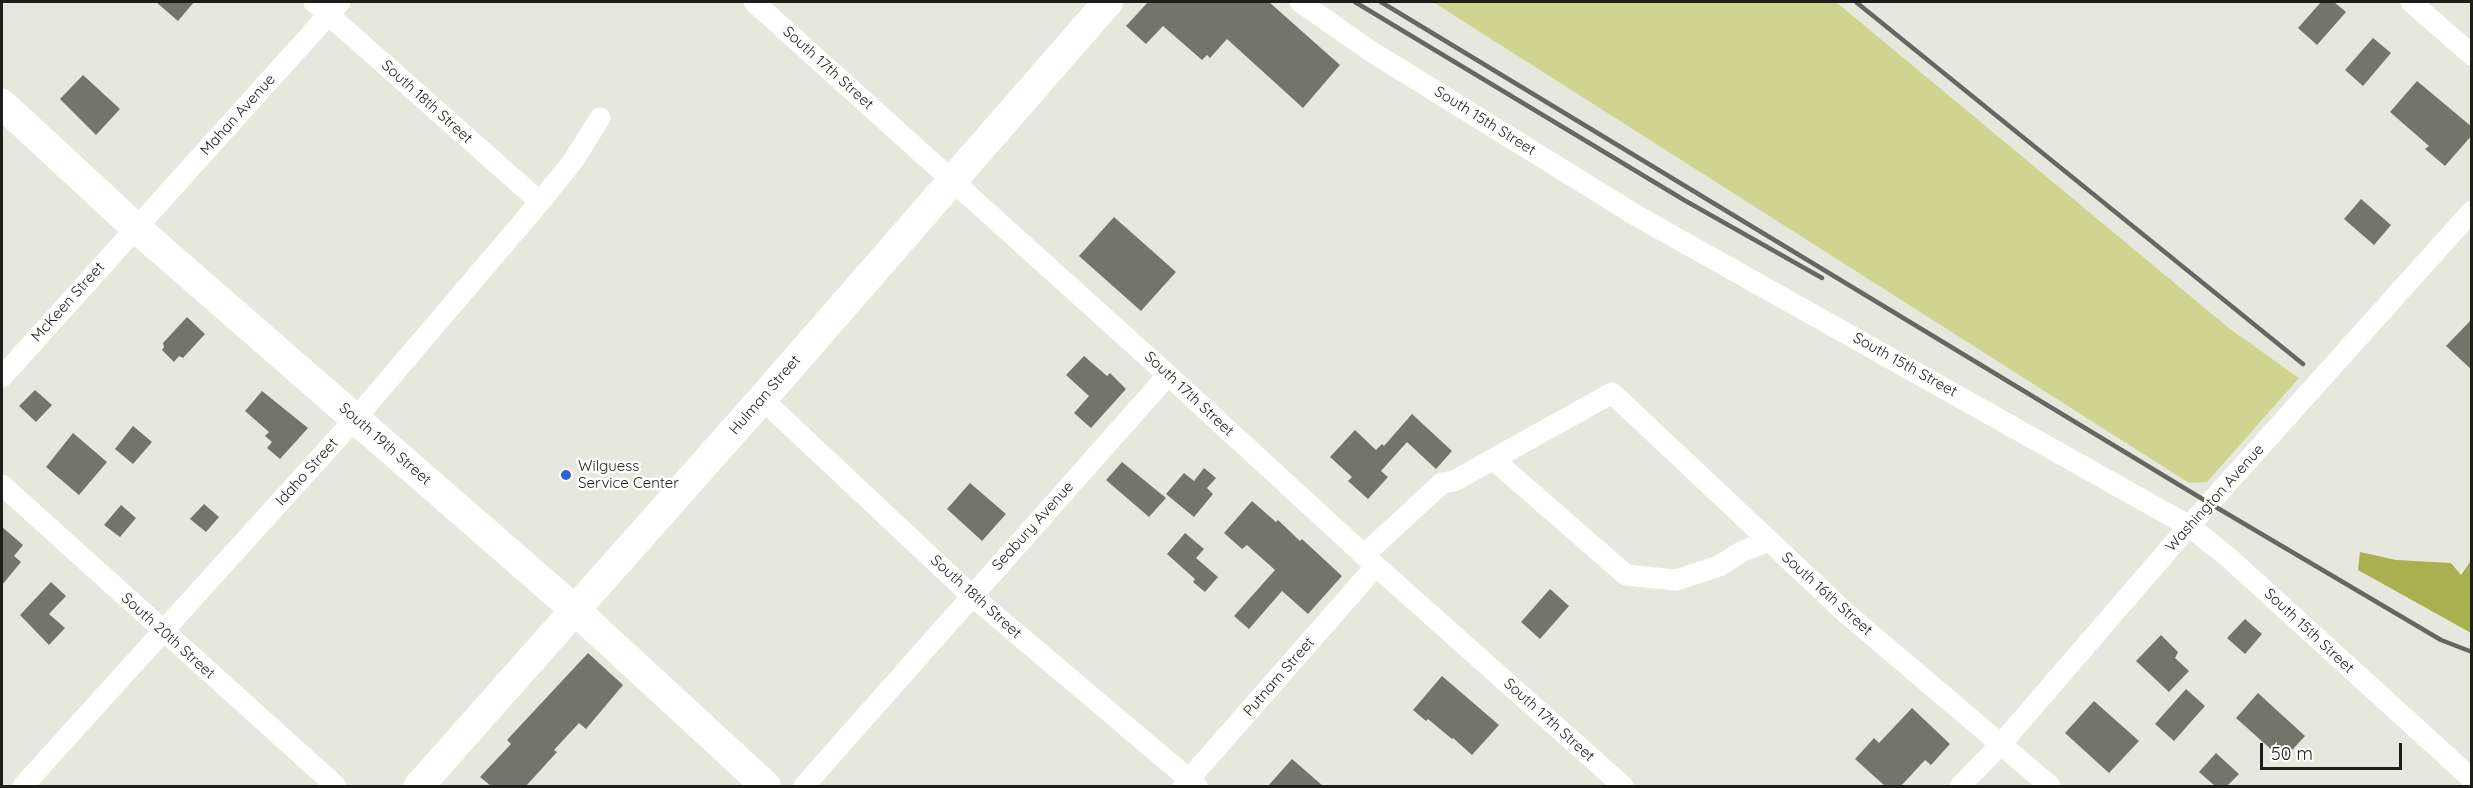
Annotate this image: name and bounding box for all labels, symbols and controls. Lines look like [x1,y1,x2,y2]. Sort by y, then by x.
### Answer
street label: South 17th Street [779,23,877,113]
street label: South 18th Street [378,56,476,148]
street label: Mahan Avenue [197,71,279,159]
street label: South 15th Street [1431,83,1539,159]
street label: McKeen Street [28,259,108,345]
street label: South 15th Street [1850,329,1960,401]
street label: South 17th Street [1141,348,1237,440]
street label: Hulman Street [726,352,804,438]
street label: South 19th Street [335,399,435,489]
street label: Idaho Street [272,435,342,509]
street label: Washington Avenue [2162,441,2268,555]
place label: Wilguess Service Center [578,457,679,492]
marker: Wilguess Service Center [559,468,573,482]
street label: Seabury Avenue [988,478,1078,574]
street label: South 16th Street [1778,548,1876,640]
street label: South 18th Street [927,551,1025,643]
street label: South 15th Street [2260,585,2358,677]
street label: South 20th Street [118,589,218,683]
street label: Putnam Street [1240,634,1318,720]
street label: South 17th Street [1500,675,1598,765]
scale bar [2263,731,2406,769]
text: 50 m [2271,742,2313,765]

